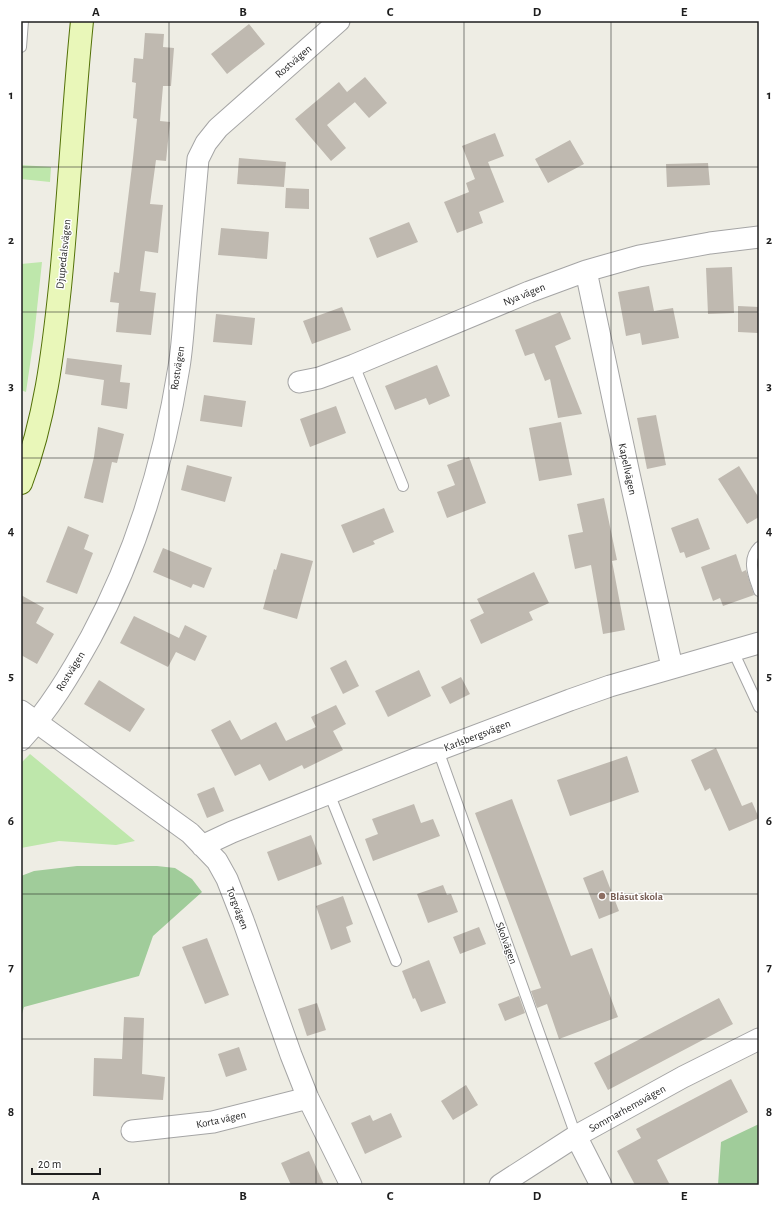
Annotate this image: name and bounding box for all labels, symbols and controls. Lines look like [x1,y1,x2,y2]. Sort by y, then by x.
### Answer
text: A [92,6,100,19]
text: B [239,6,247,19]
text: C [387,6,394,19]
text: D [533,6,542,19]
text: E [681,6,688,19]
street label: Rostvägen [273,43,314,80]
text: 1 [9,89,13,102]
text: 1 [767,89,771,102]
street label: Djupedalsvägen [54,219,73,289]
text: 2 [8,234,14,247]
text: 2 [766,234,772,247]
street label: Nya vägen [502,281,547,308]
street label: Rostvägen [169,345,186,391]
text: 3 [8,380,14,393]
text: 3 [766,380,772,393]
street label: Kapellvägen [617,442,638,496]
text: 4 [8,525,15,538]
text: 4 [766,525,773,538]
street label: Rostvägen [54,650,87,693]
text: 5 [8,670,14,683]
text: 5 [766,670,772,683]
street label: Karlsbergsvägen [442,718,512,753]
text: 6 [8,815,14,828]
text: 6 [766,815,772,828]
street label: Torgvägen [224,885,251,931]
marker: Blåsut skola [597,891,607,901]
place label: Blåsut skola [610,891,664,902]
street label: Skolvägen [494,921,519,966]
text: 7 [8,961,14,974]
text: 7 [766,961,772,974]
street label: Sommarhemsvägen [587,1083,667,1134]
text: 8 [8,1106,14,1119]
text: 8 [766,1106,772,1119]
street label: Korta vägen [195,1109,247,1130]
scale bar [32,1150,100,1176]
text: 20 m [38,1158,61,1170]
text: A [92,1190,100,1203]
text: B [239,1190,247,1203]
text: C [387,1190,394,1203]
text: D [533,1190,542,1203]
text: E [681,1190,688,1203]

